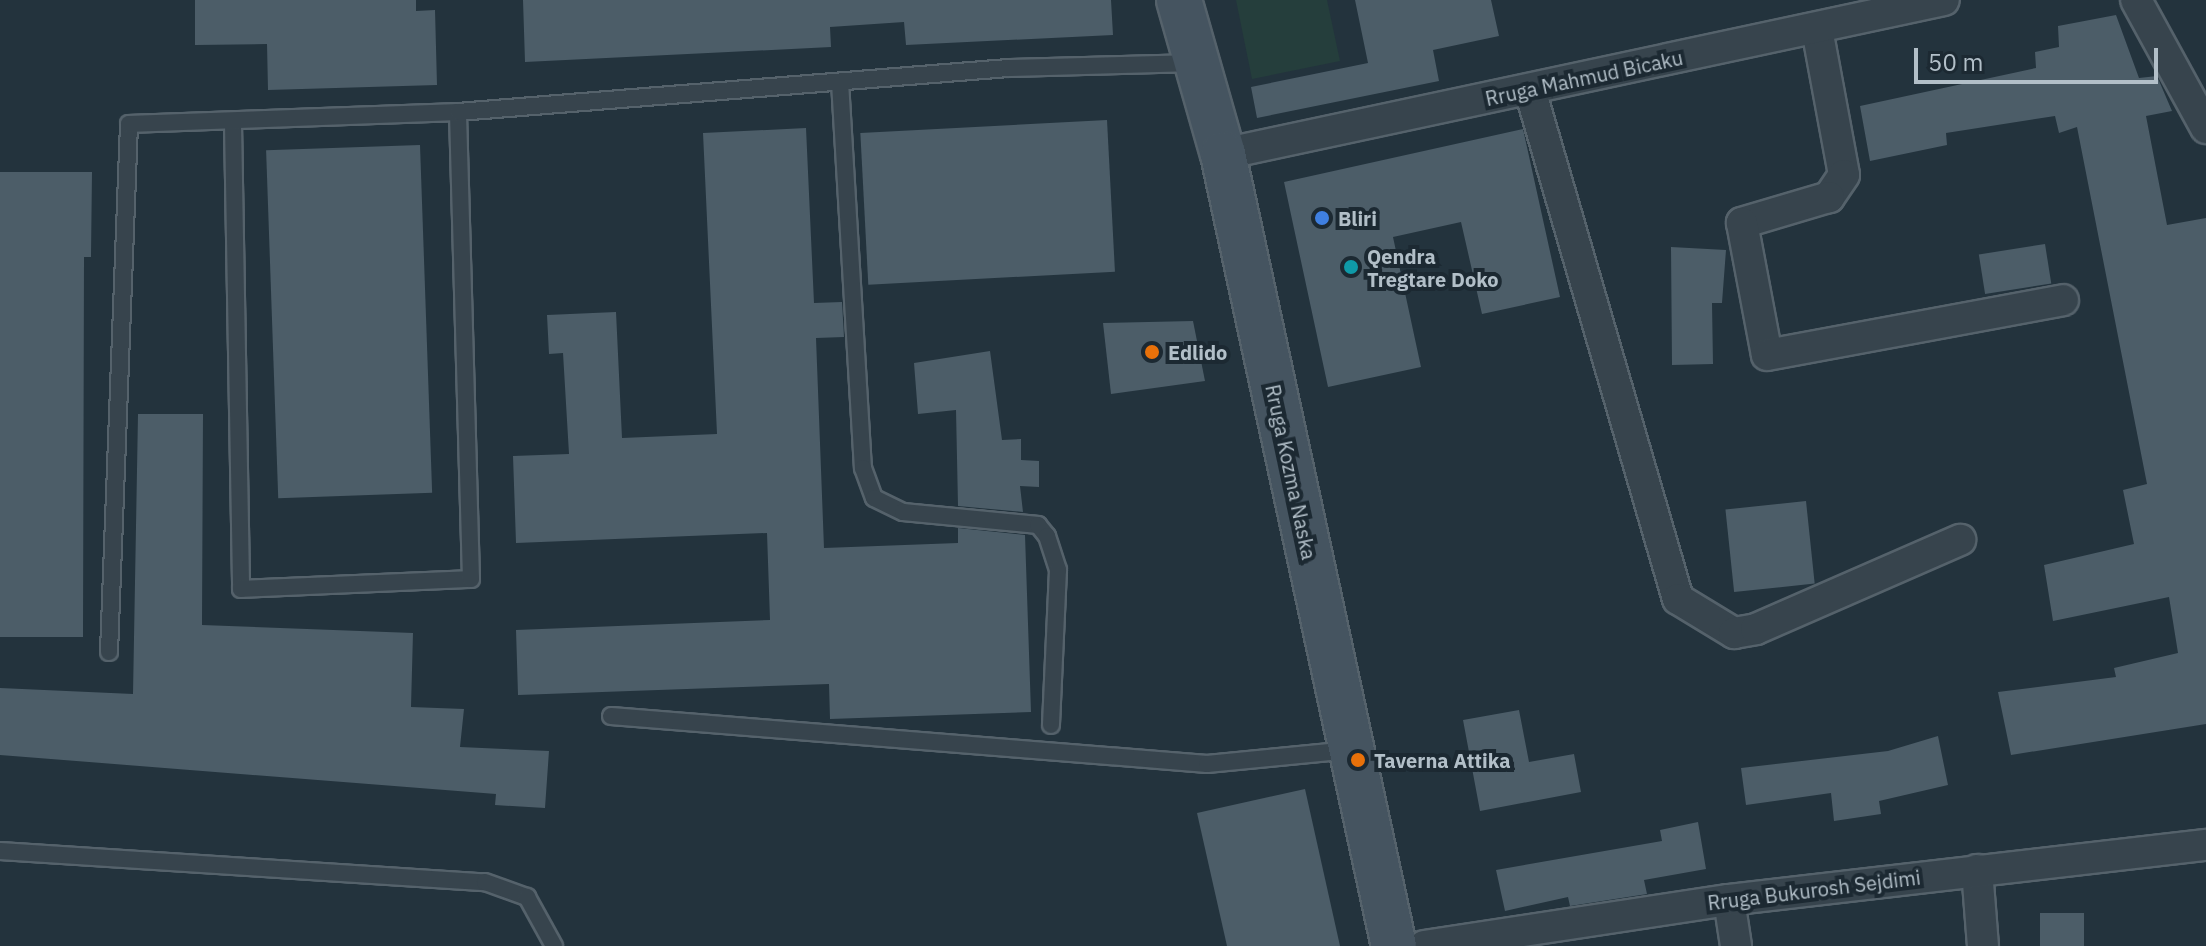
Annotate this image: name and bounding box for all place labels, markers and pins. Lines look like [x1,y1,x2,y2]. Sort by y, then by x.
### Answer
place label: Bliri [1338,206,1377,230]
marker: Bliri [1313,209,1331,227]
place label: Qendra Tregtare Doko [1367,244,1499,291]
marker: Qendra Tregtare Doko [1342,258,1360,276]
place label: Edlido [1168,340,1227,364]
marker: Edlido [1143,343,1161,361]
place label: Taverna Attika [1374,748,1511,772]
marker: Taverna Attika [1349,751,1367,769]

